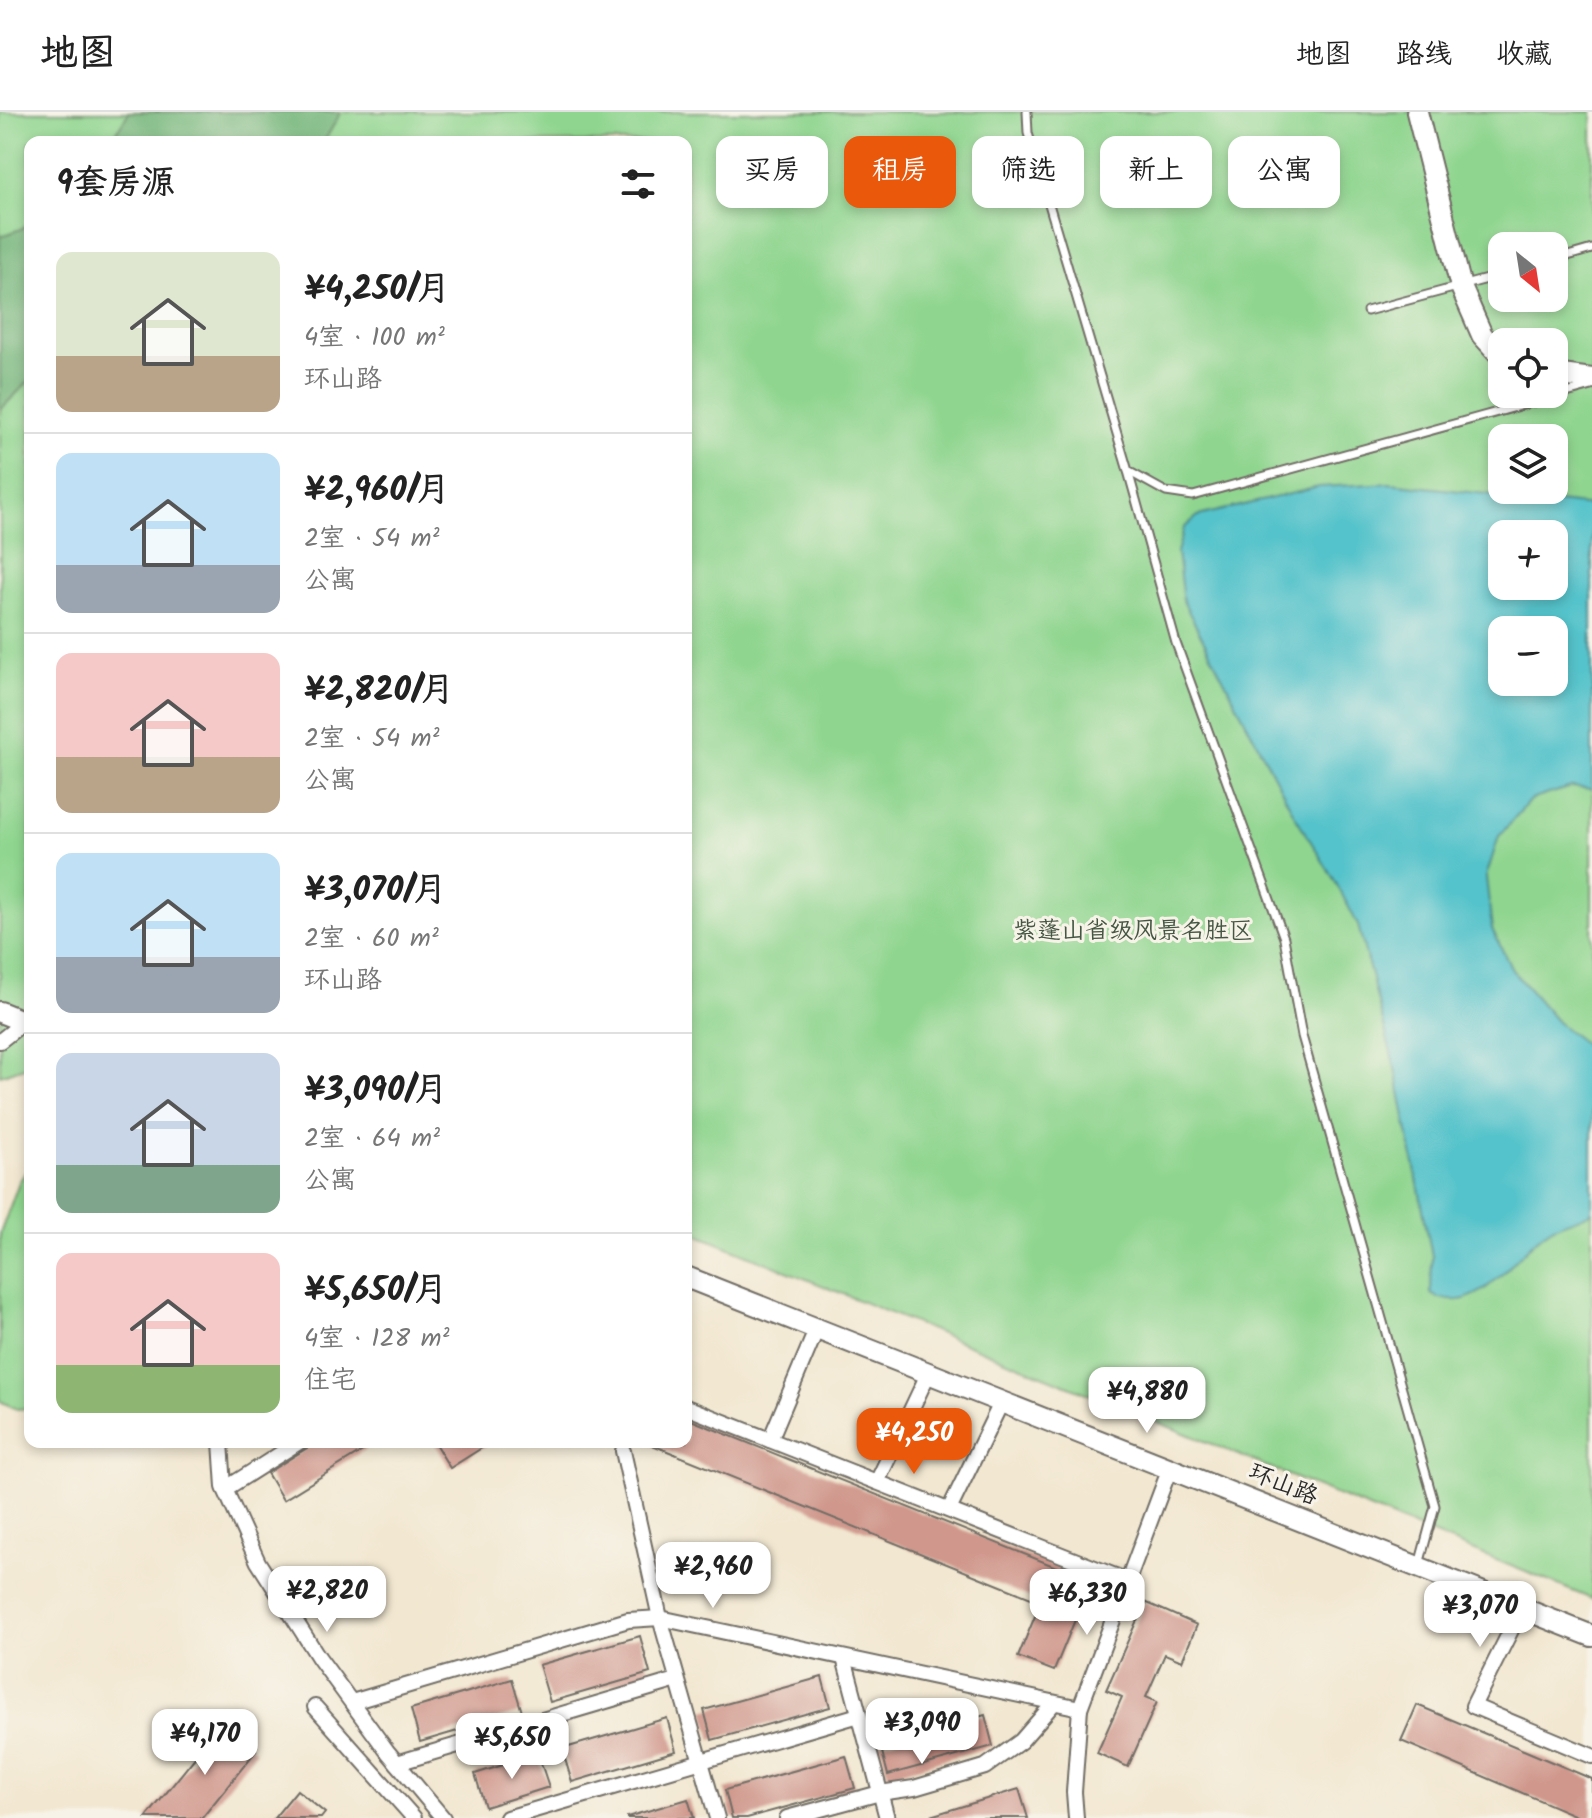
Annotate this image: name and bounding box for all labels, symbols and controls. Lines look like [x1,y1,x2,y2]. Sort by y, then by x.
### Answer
text: 地图 [40,25,116,85]
text: 地图 [1296,33,1352,78]
text: 路线 [1396,33,1452,78]
text: 收藏 [1496,33,1552,78]
chip: 买房 [716,136,828,208]
chip: 租房 [844,136,956,208]
chip: 筛选 [972,136,1084,208]
chip: 新上 [1100,136,1212,208]
chip: 公寓 [1228,136,1340,208]
text: 9套房源 [56,157,175,211]
icon: filters [616,162,660,206]
north arrow [1488,232,1568,312]
map controls [1488,232,1568,696]
text: ¥4,250/月 [304,263,450,317]
icon: home [120,284,216,380]
text: 4室 · 100 m² [304,317,445,359]
button: locate [1488,328,1568,408]
text: 环山路 [304,359,382,401]
button: layers [1488,424,1568,504]
text: ¥2,960/月 [304,464,450,518]
icon: home [120,485,216,581]
text: 2室 · 54 m² [304,518,440,560]
button: + [1488,520,1568,600]
text: 公寓 [304,560,356,602]
button: − [1488,616,1568,696]
text: ¥2,820/月 [304,664,455,718]
icon: home [120,685,216,781]
text: 2室 · 54 m² [304,718,440,760]
text: 公寓 [304,760,356,802]
text: ¥3,070/月 [304,864,447,918]
icon: home [120,885,216,981]
park label: 紫蓬山省级风景名胜区 [1013,912,1253,951]
text: 2室 · 60 m² [304,918,439,960]
text: 环山路 [304,960,382,1002]
text: ¥3,090/月 [304,1064,448,1118]
icon: home [120,1085,216,1181]
text: 2室 · 64 m² [304,1118,440,1160]
text: 公寓 [304,1160,356,1202]
text: ¥5,650/月 [304,1264,448,1318]
icon: home [120,1285,216,1381]
text: 4室 · 128 m² [304,1318,449,1360]
text: 住宅 [304,1360,356,1402]
pin: ¥4,880 [1082,1367,1212,1435]
text: ¥4,880 [1107,1372,1188,1414]
pin: ¥4,250 [849,1408,979,1476]
text: ¥4,250 [875,1413,953,1455]
street label: 环山路 [1242,1453,1324,1517]
pin: ¥2,960 [648,1542,778,1610]
text: ¥2,960 [674,1547,752,1589]
pin: ¥2,820 [262,1566,392,1634]
pin: ¥6,330 [1022,1569,1152,1637]
text: ¥2,820 [286,1571,368,1613]
text: ¥6,330 [1048,1574,1126,1616]
pin: ¥3,070 [1415,1581,1545,1649]
text: ¥3,070 [1442,1586,1518,1628]
pin: ¥3,090 [857,1698,987,1766]
text: ¥3,090 [884,1703,960,1745]
pin: ¥4,170 [140,1709,270,1777]
pin: ¥5,650 [447,1713,577,1781]
text: ¥4,170 [170,1714,240,1756]
text: ¥5,650 [474,1718,550,1760]

